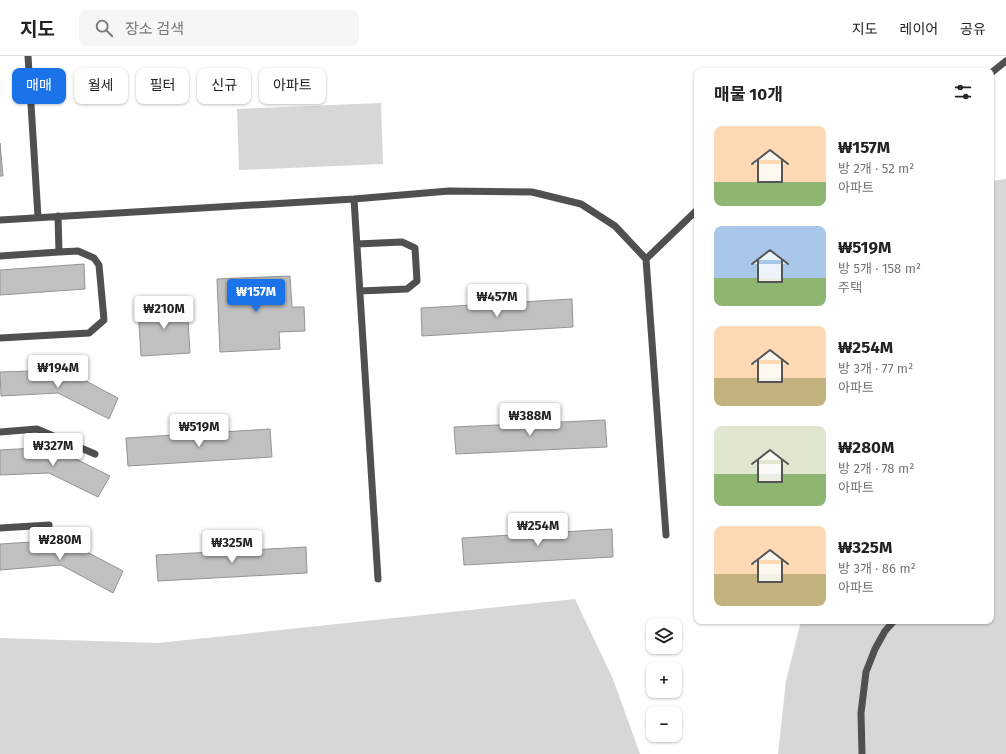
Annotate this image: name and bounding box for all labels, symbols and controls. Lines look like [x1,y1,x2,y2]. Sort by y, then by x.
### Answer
search box [79,10,359,46]
icon: search [93,17,115,39]
text: 지도 [20,18,55,41]
text: 장소 검색 [125,20,184,38]
text: 지도 [852,21,878,38]
text: 레이어 [900,21,938,38]
text: 공유 [960,21,986,38]
chip: 매매 [12,68,66,104]
chip: 월세 [74,68,128,104]
chip: 필터 [136,68,189,104]
chip: 신규 [197,68,251,104]
chip: 아파트 [259,68,326,104]
icon: filters [952,81,974,103]
text: 매물 10개 [714,84,783,105]
text: ₩157M [838,137,890,158]
icon: home [746,142,794,190]
text: 방 2개 · 52 m² [838,161,914,176]
text: 아파트 [838,180,874,195]
text: ₩519M [838,237,891,258]
icon: home [746,242,794,290]
text: 방 5개 · 158 m² [838,261,921,276]
pin: ₩157M [228,279,284,313]
text: 주택 [838,280,862,295]
text: ₩157M [236,284,276,299]
pin: ₩457M [469,284,525,318]
text: ₩457M [476,289,518,304]
pin: ₩210M [136,296,192,330]
text: ₩210M [143,301,185,316]
text: ₩254M [838,337,893,358]
icon: home [746,342,794,390]
pin: ₩194M [30,355,86,389]
text: ₩194M [37,360,79,375]
text: 방 3개 · 77 m² [838,361,913,376]
text: 아파트 [838,380,874,395]
pin: ₩388M [502,403,558,437]
text: ₩388M [508,408,552,423]
pin: ₩519M [171,414,227,448]
text: ₩519M [179,419,219,434]
pin: ₩327M [25,433,81,467]
text: ₩280M [838,437,894,458]
text: ₩327M [33,438,73,453]
icon: home [746,442,794,490]
text: 방 2개 · 78 m² [838,461,914,476]
text: 아파트 [838,480,874,495]
pin: ₩254M [510,513,566,547]
text: ₩254M [517,518,559,533]
pin: ₩280M [32,527,88,561]
pin: ₩325M [204,530,260,564]
text: ₩280M [38,532,82,547]
text: ₩325M [211,535,253,550]
text: ₩325M [838,537,892,558]
icon: home [746,542,794,590]
text: 방 3개 · 86 m² [838,561,916,576]
text: 아파트 [838,580,874,595]
map controls [646,618,682,742]
button: layers [646,618,682,654]
button: + [646,662,682,698]
button: − [646,706,682,742]

